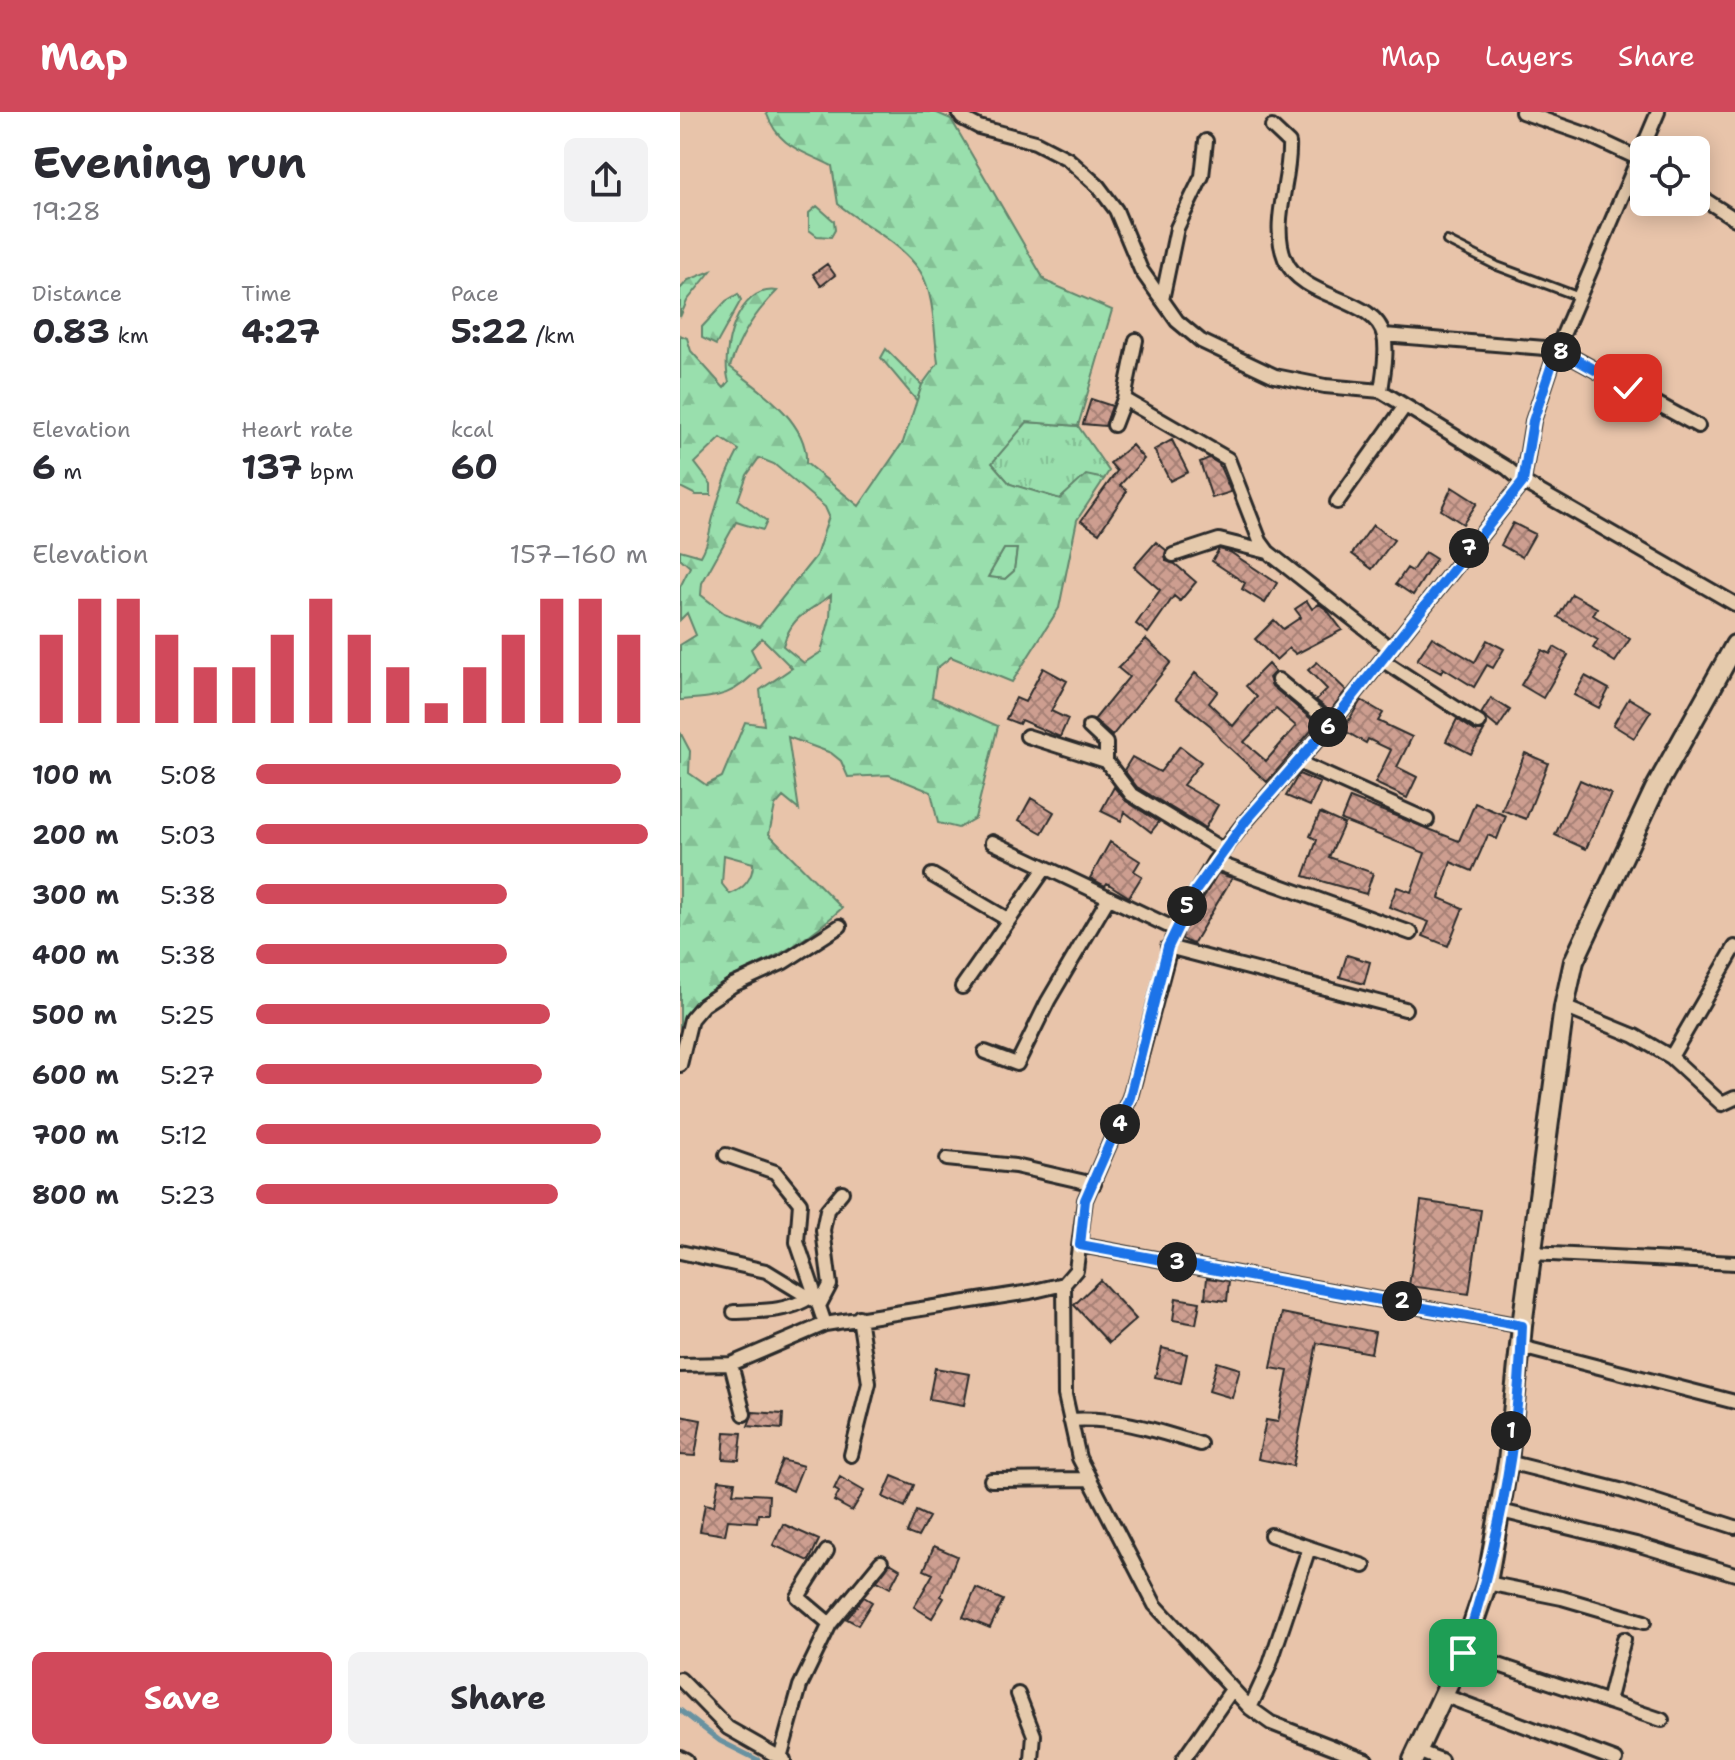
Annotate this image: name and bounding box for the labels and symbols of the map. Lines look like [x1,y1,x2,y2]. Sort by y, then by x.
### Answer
pin: 8 [1541,332,1581,372]
pin [1594,354,1662,422]
pin: 7 [1449,528,1489,568]
pin: 6 [1308,707,1348,747]
pin: 5 [1167,886,1207,926]
pin: 4 [1100,1104,1140,1144]
pin: 3 [1157,1242,1197,1282]
pin: 2 [1382,1281,1422,1321]
pin: 1 [1491,1411,1531,1451]
pin [1429,1619,1497,1687]

